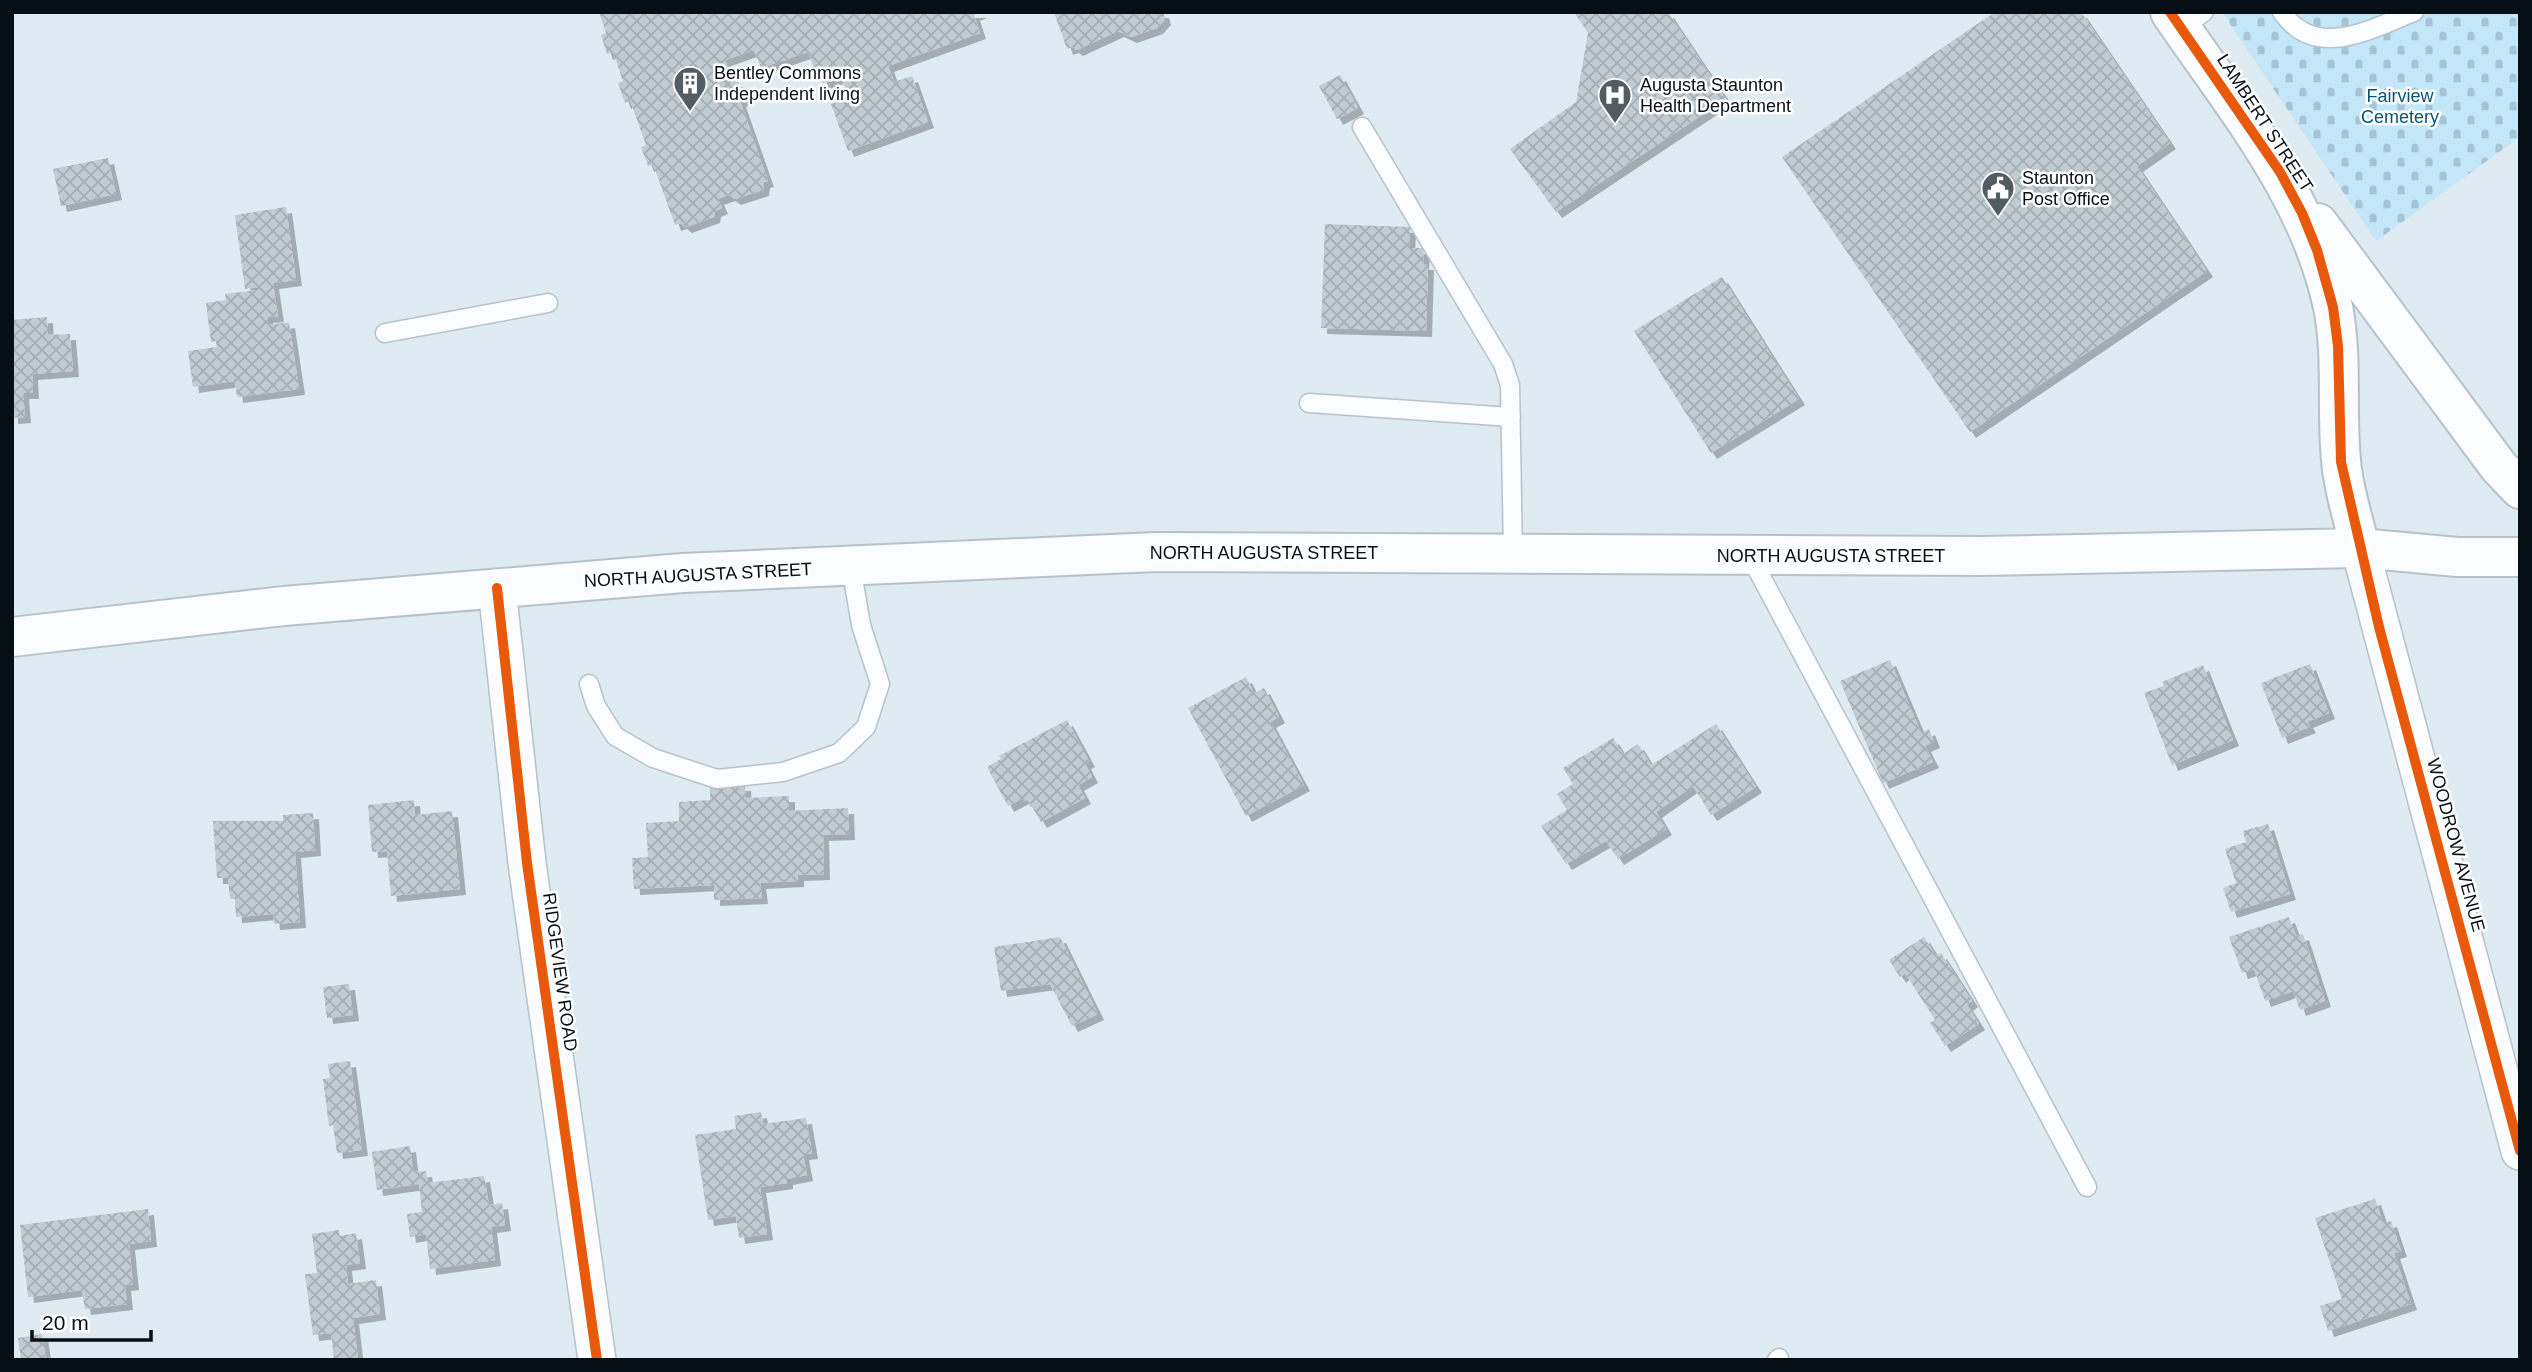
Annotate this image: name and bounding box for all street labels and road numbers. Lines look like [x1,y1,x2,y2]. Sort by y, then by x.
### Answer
street label: LAMBERT STREET [2213,50,2317,196]
street label: NORTH AUGUSTA STREET [1150,543,1378,563]
street label: NORTH AUGUSTA STREET [1717,546,1945,566]
street label: NORTH AUGUSTA STREET [583,559,813,591]
street label: WOODROW AVENUE [2423,756,2489,934]
street label: RIDGEVIEW ROAD [539,891,581,1053]

